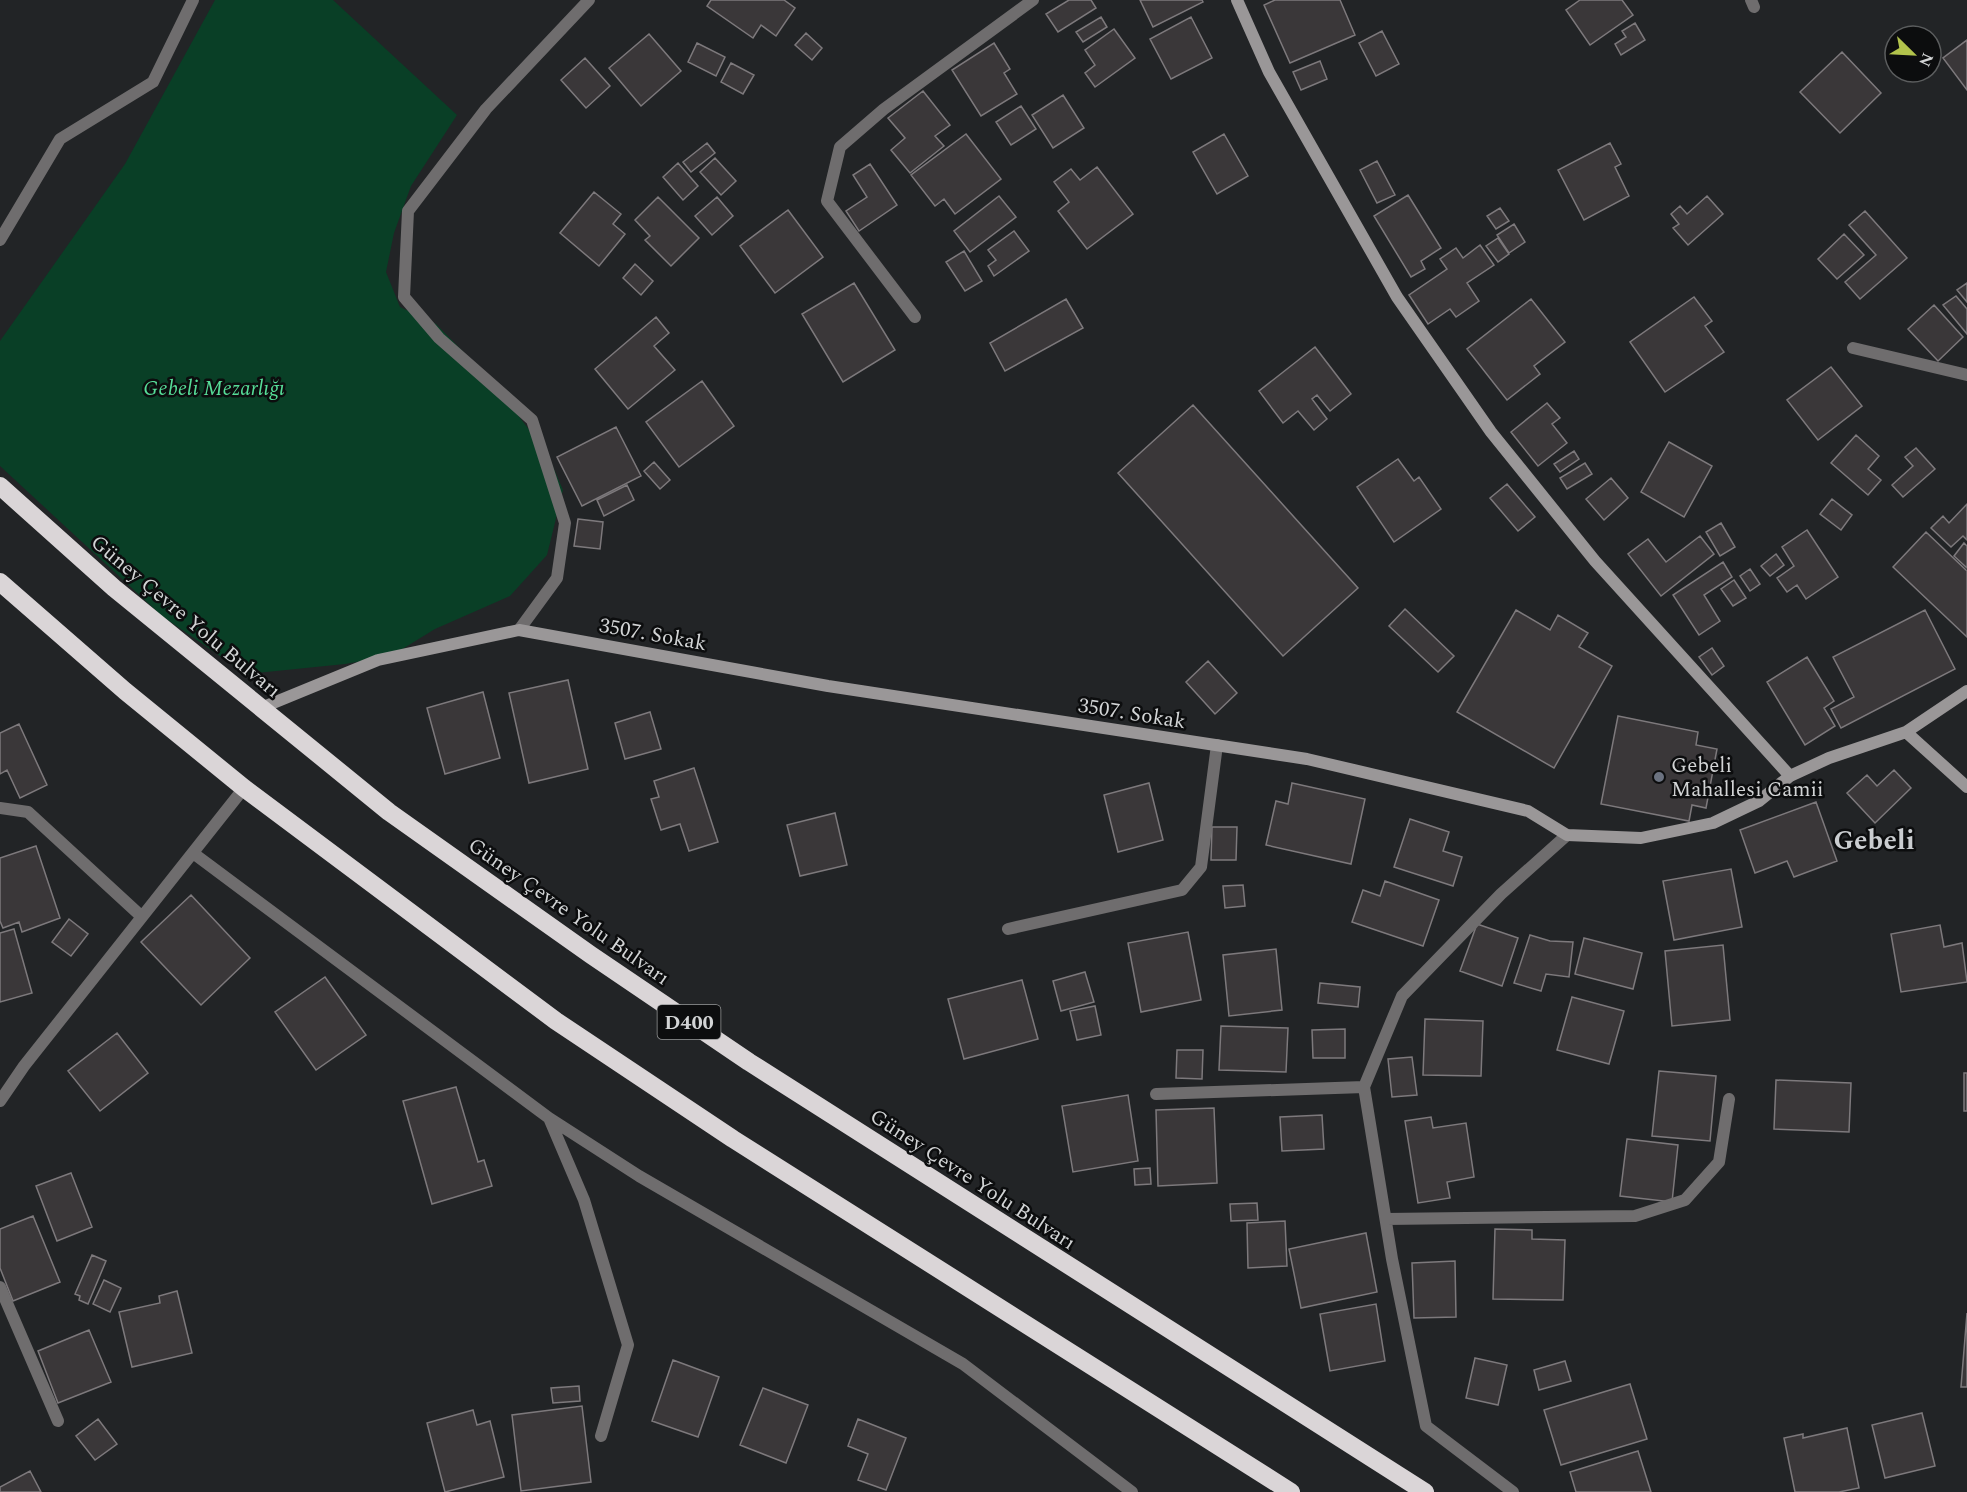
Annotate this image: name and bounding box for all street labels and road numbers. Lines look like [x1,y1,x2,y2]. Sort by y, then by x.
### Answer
street label: Güney Çevre Yolu Bulvarı [83,527,288,706]
street label: 3507. Sokak [597,610,709,660]
street label: 3507. Sokak [1076,690,1188,738]
street label: Güney Çevre Yolu Bulvarı [461,830,676,994]
road number: D400 [658,1005,720,1039]
street label: Güney Çevre Yolu Bulvarı [863,1101,1082,1259]

